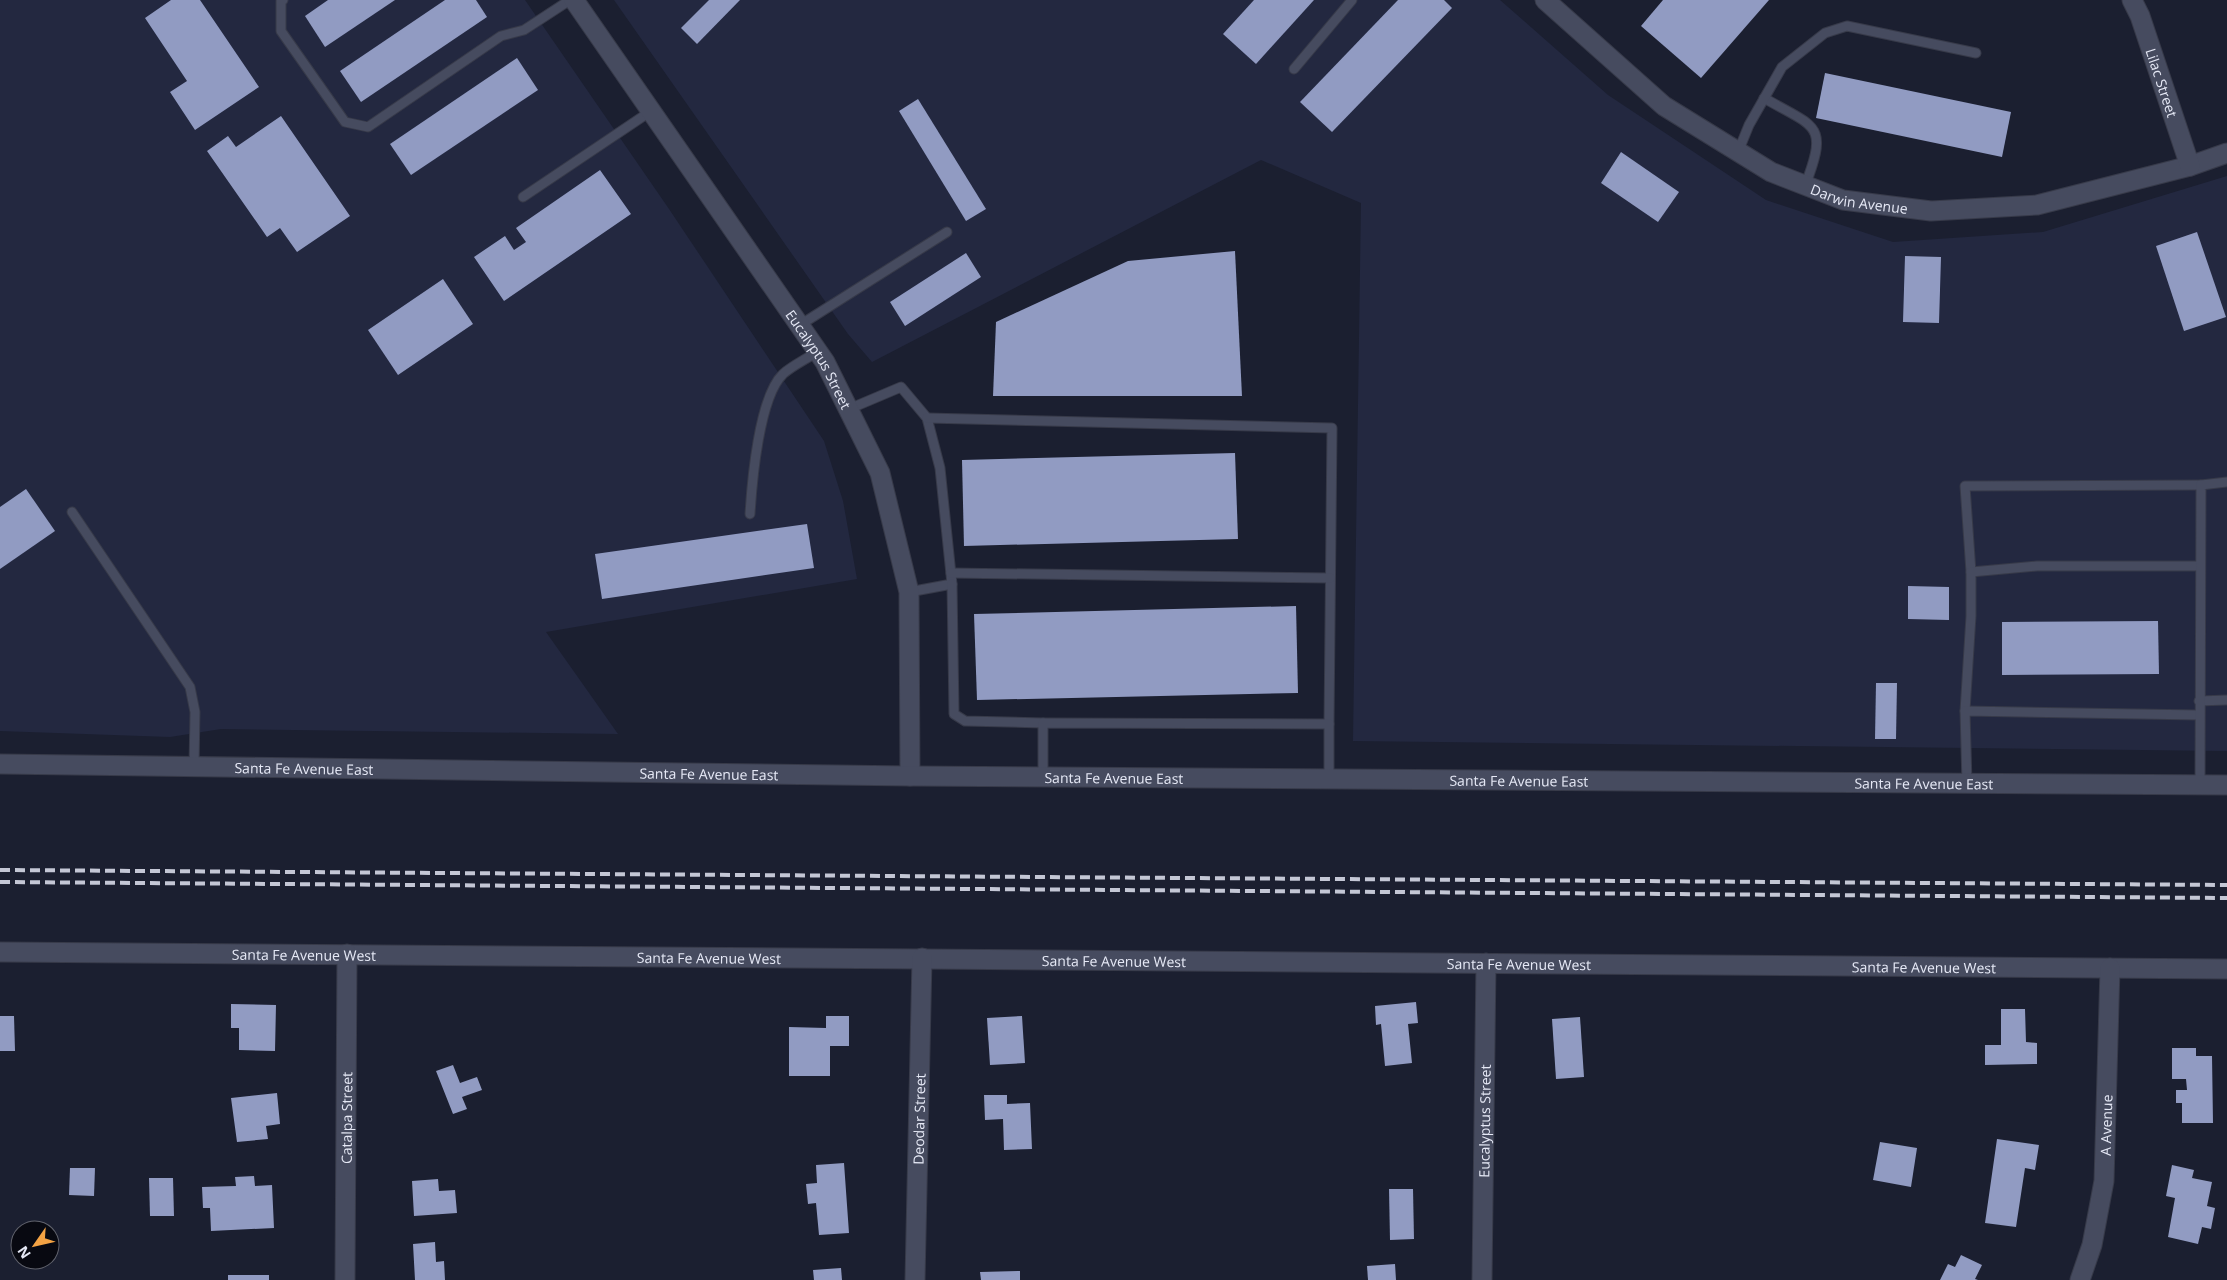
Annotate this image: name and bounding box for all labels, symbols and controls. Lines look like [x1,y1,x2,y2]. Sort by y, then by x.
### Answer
street label: Lilac Street [2142,45,2183,120]
street label: Darwin Avenue [1808,179,1909,218]
street label: Eucalyptus Street [782,306,856,412]
street label: Santa Fe Avenue East [234,758,374,778]
street label: Santa Fe Avenue East [639,763,779,784]
street label: Santa Fe Avenue East [1044,767,1183,787]
street label: Santa Fe Avenue East [1449,770,1588,790]
street label: Santa Fe Avenue East [1854,773,1993,793]
street label: Santa Fe Avenue West [232,944,376,964]
street label: Santa Fe Avenue West [637,947,781,967]
street label: Santa Fe Avenue West [1042,950,1186,971]
street label: Santa Fe Avenue West [1447,954,1591,974]
street label: Santa Fe Avenue West [1852,957,1996,977]
street label: Eucalyptus Street [1474,1064,1494,1178]
street label: Catalpa Street [336,1072,356,1164]
street label: Deodar Street [908,1073,929,1165]
street label: A Avenue [2095,1094,2116,1156]
north arrow [10,1220,60,1270]
text: N [13,1243,35,1263]

